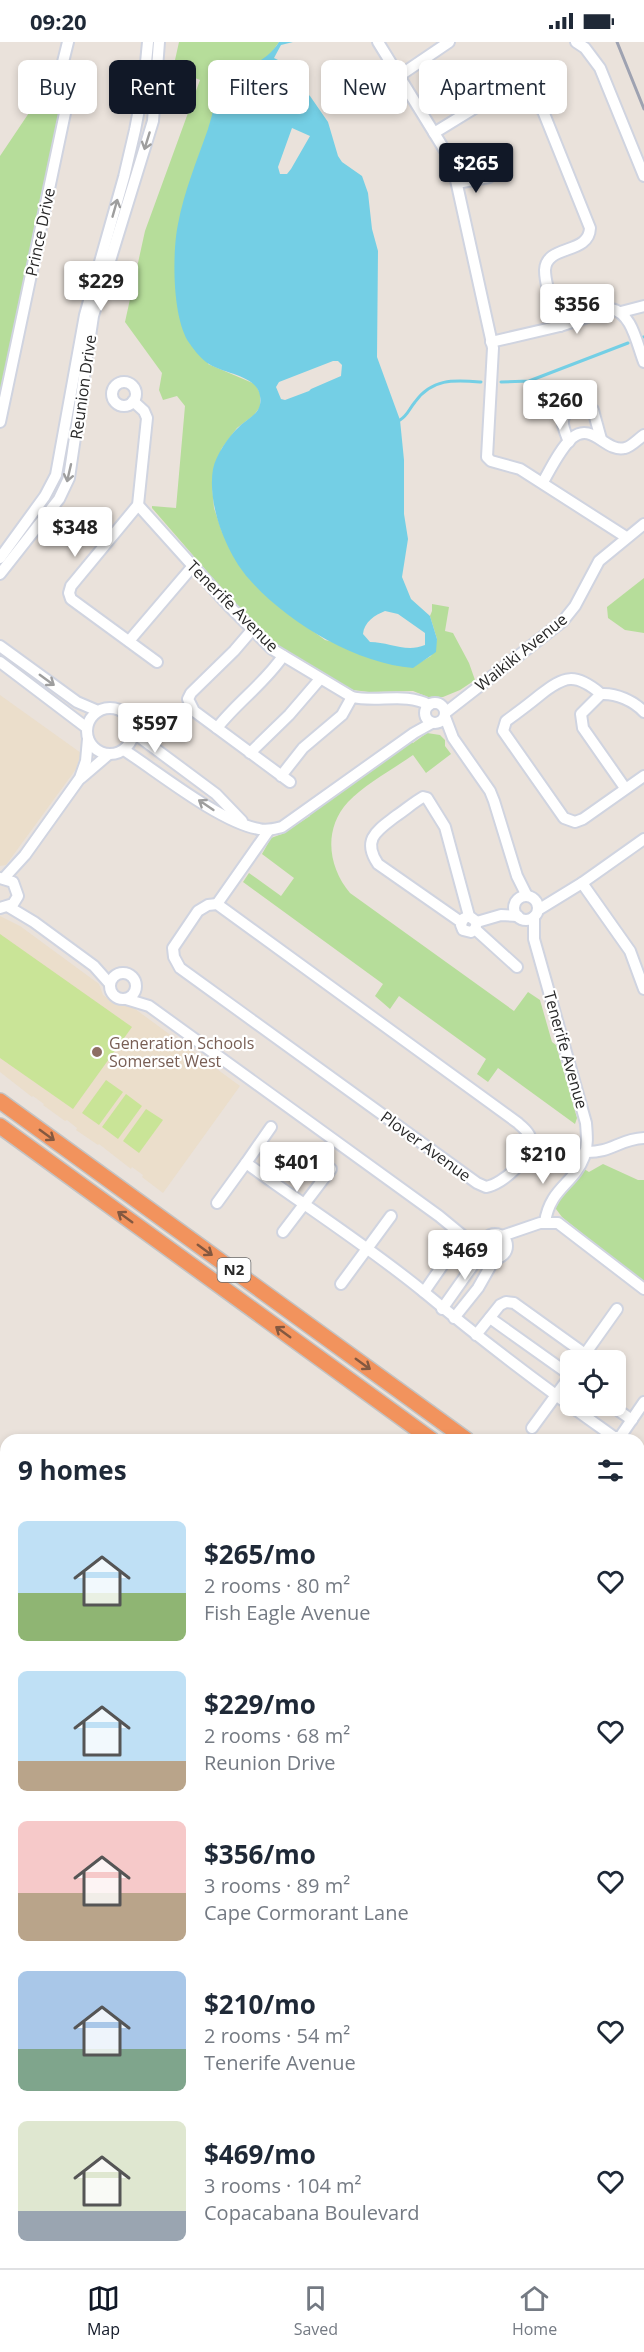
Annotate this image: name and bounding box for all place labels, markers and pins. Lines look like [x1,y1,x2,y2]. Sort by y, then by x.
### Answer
pin: $265 [440,143,512,194]
pin: $229 [65,261,137,312]
pin: $356 [541,284,613,335]
pin: $260 [524,380,596,431]
pin: $348 [39,507,111,558]
pin: $597 [119,703,191,754]
place label: Generation Schools Somerset West [109,1032,254,1072]
marker: Generation Schools Somerset West [90,1045,104,1059]
pin: $210 [507,1134,579,1185]
pin: $401 [261,1142,333,1193]
pin: $469 [429,1230,501,1281]

